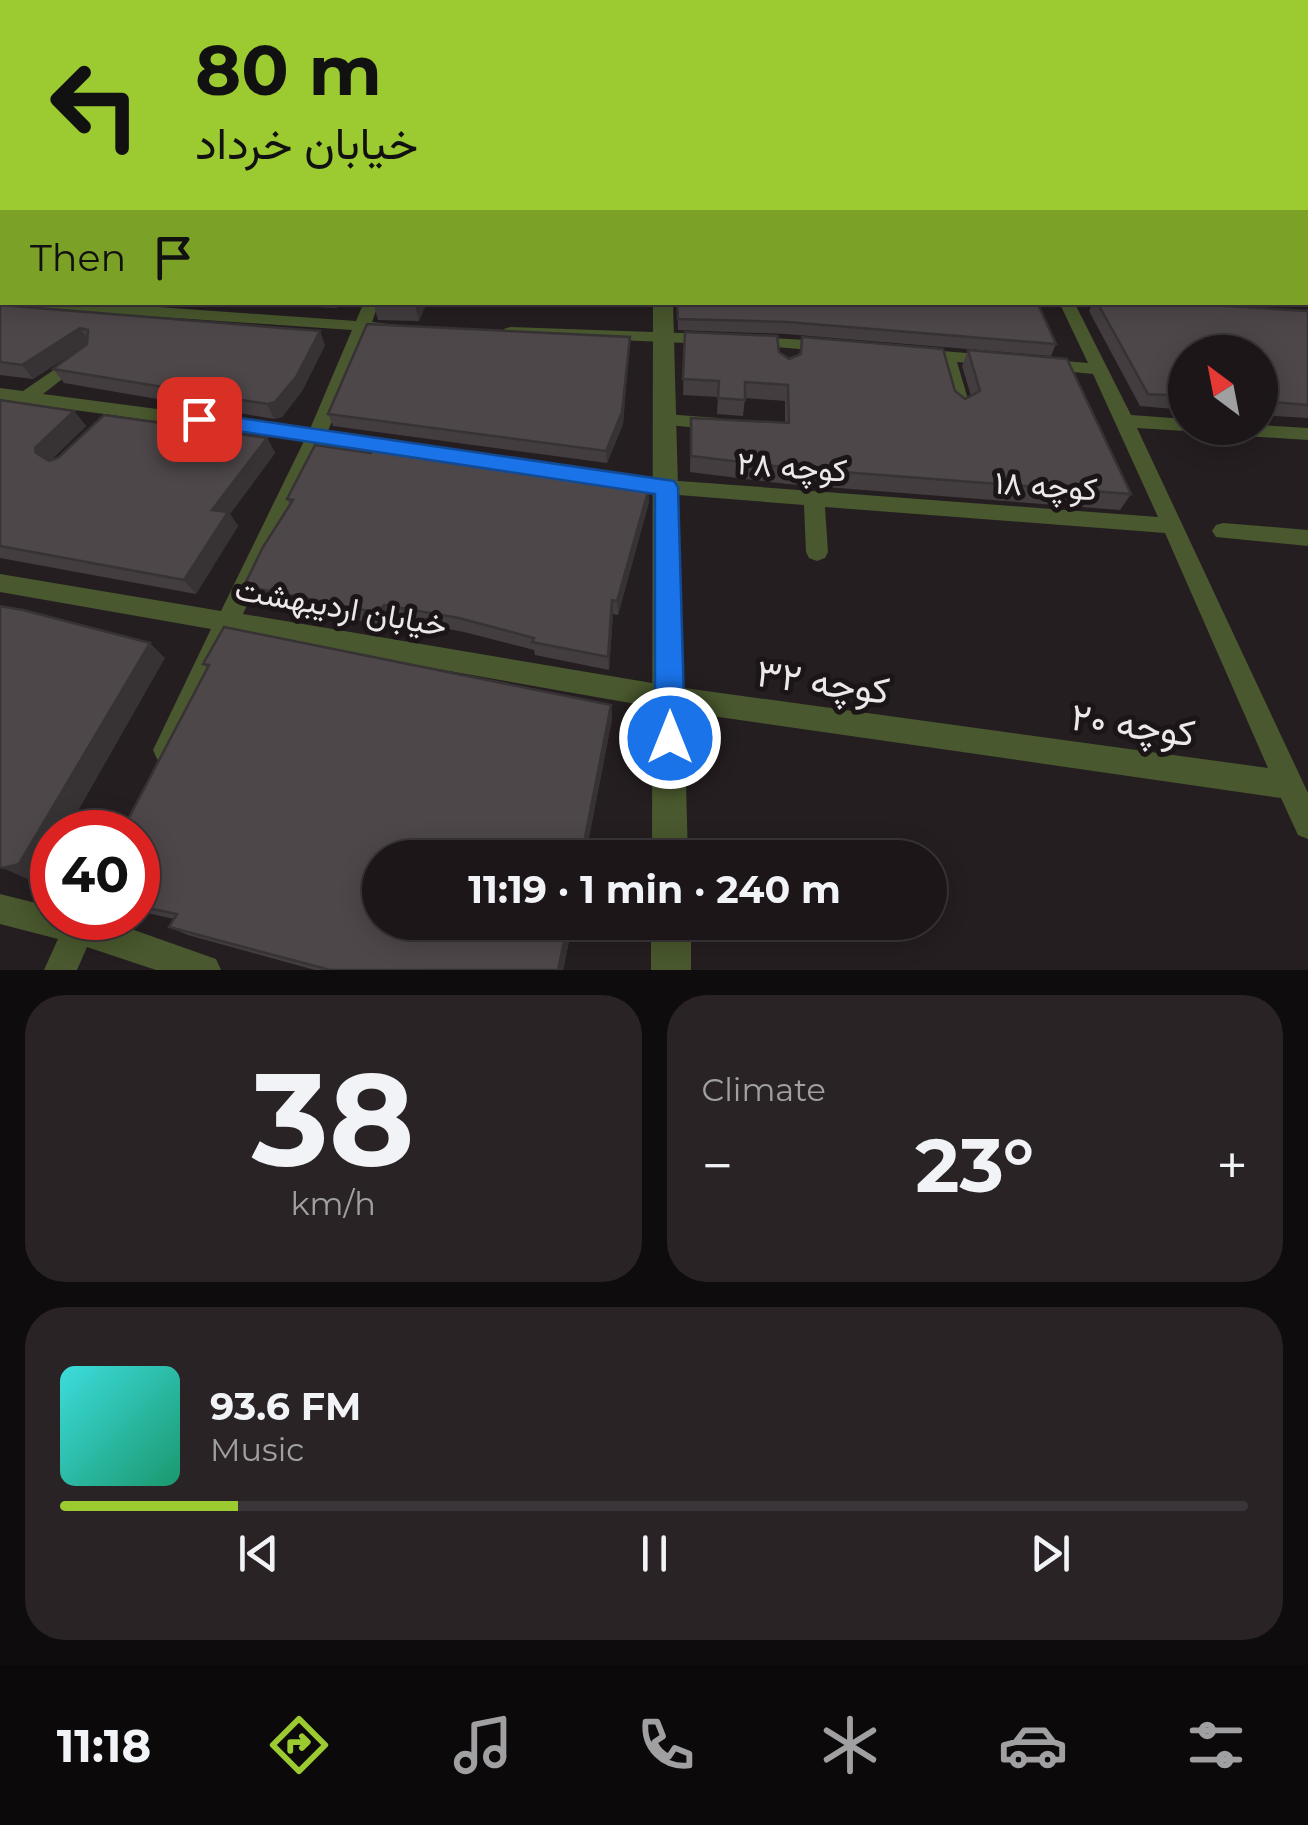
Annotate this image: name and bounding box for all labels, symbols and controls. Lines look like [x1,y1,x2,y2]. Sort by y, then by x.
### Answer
text: 80 m [195,27,382,113]
icon: left [30,40,160,170]
text: خیابان خرداد [195,115,418,170]
icon: arrive [146,230,201,285]
text: Then [30,234,126,281]
north arrow [1168,335,1278,445]
map controls [1168,335,1278,445]
pin [157,377,242,462]
icon: arrive [172,392,227,447]
street label: کوچه ۲۸ [735,443,848,493]
street label: کوچه ۱۸ [993,462,1099,512]
street label: خیابان اردیبهشت [232,569,450,645]
street label: کوچه ۳۲ [753,649,893,717]
position arrow [618,686,722,790]
street label: کوچه ۲۰ [1068,693,1198,759]
speed limit sign: 40 [30,810,160,940]
text: 11:19 · 1 min · 240 m [468,866,841,913]
text: 38 [252,1039,415,1198]
text: Climate [702,1070,826,1109]
text: 23° [915,1119,1034,1211]
text: − [702,1132,733,1199]
text: + [1216,1132,1248,1199]
text: km/h [291,1184,376,1223]
text: 93.6 FM [210,1383,361,1430]
text: Music [210,1430,304,1469]
icon: previous [231,1526,286,1581]
icon: pause [627,1526,682,1581]
icon: next [1023,1526,1078,1581]
icon: directions [264,1710,334,1780]
icon: music [448,1710,518,1780]
icon: phone [631,1710,701,1780]
icon: climate [815,1710,885,1780]
icon: car [998,1710,1068,1780]
icon: filters [1181,1710,1251,1780]
text: 11:18 [57,1718,151,1773]

